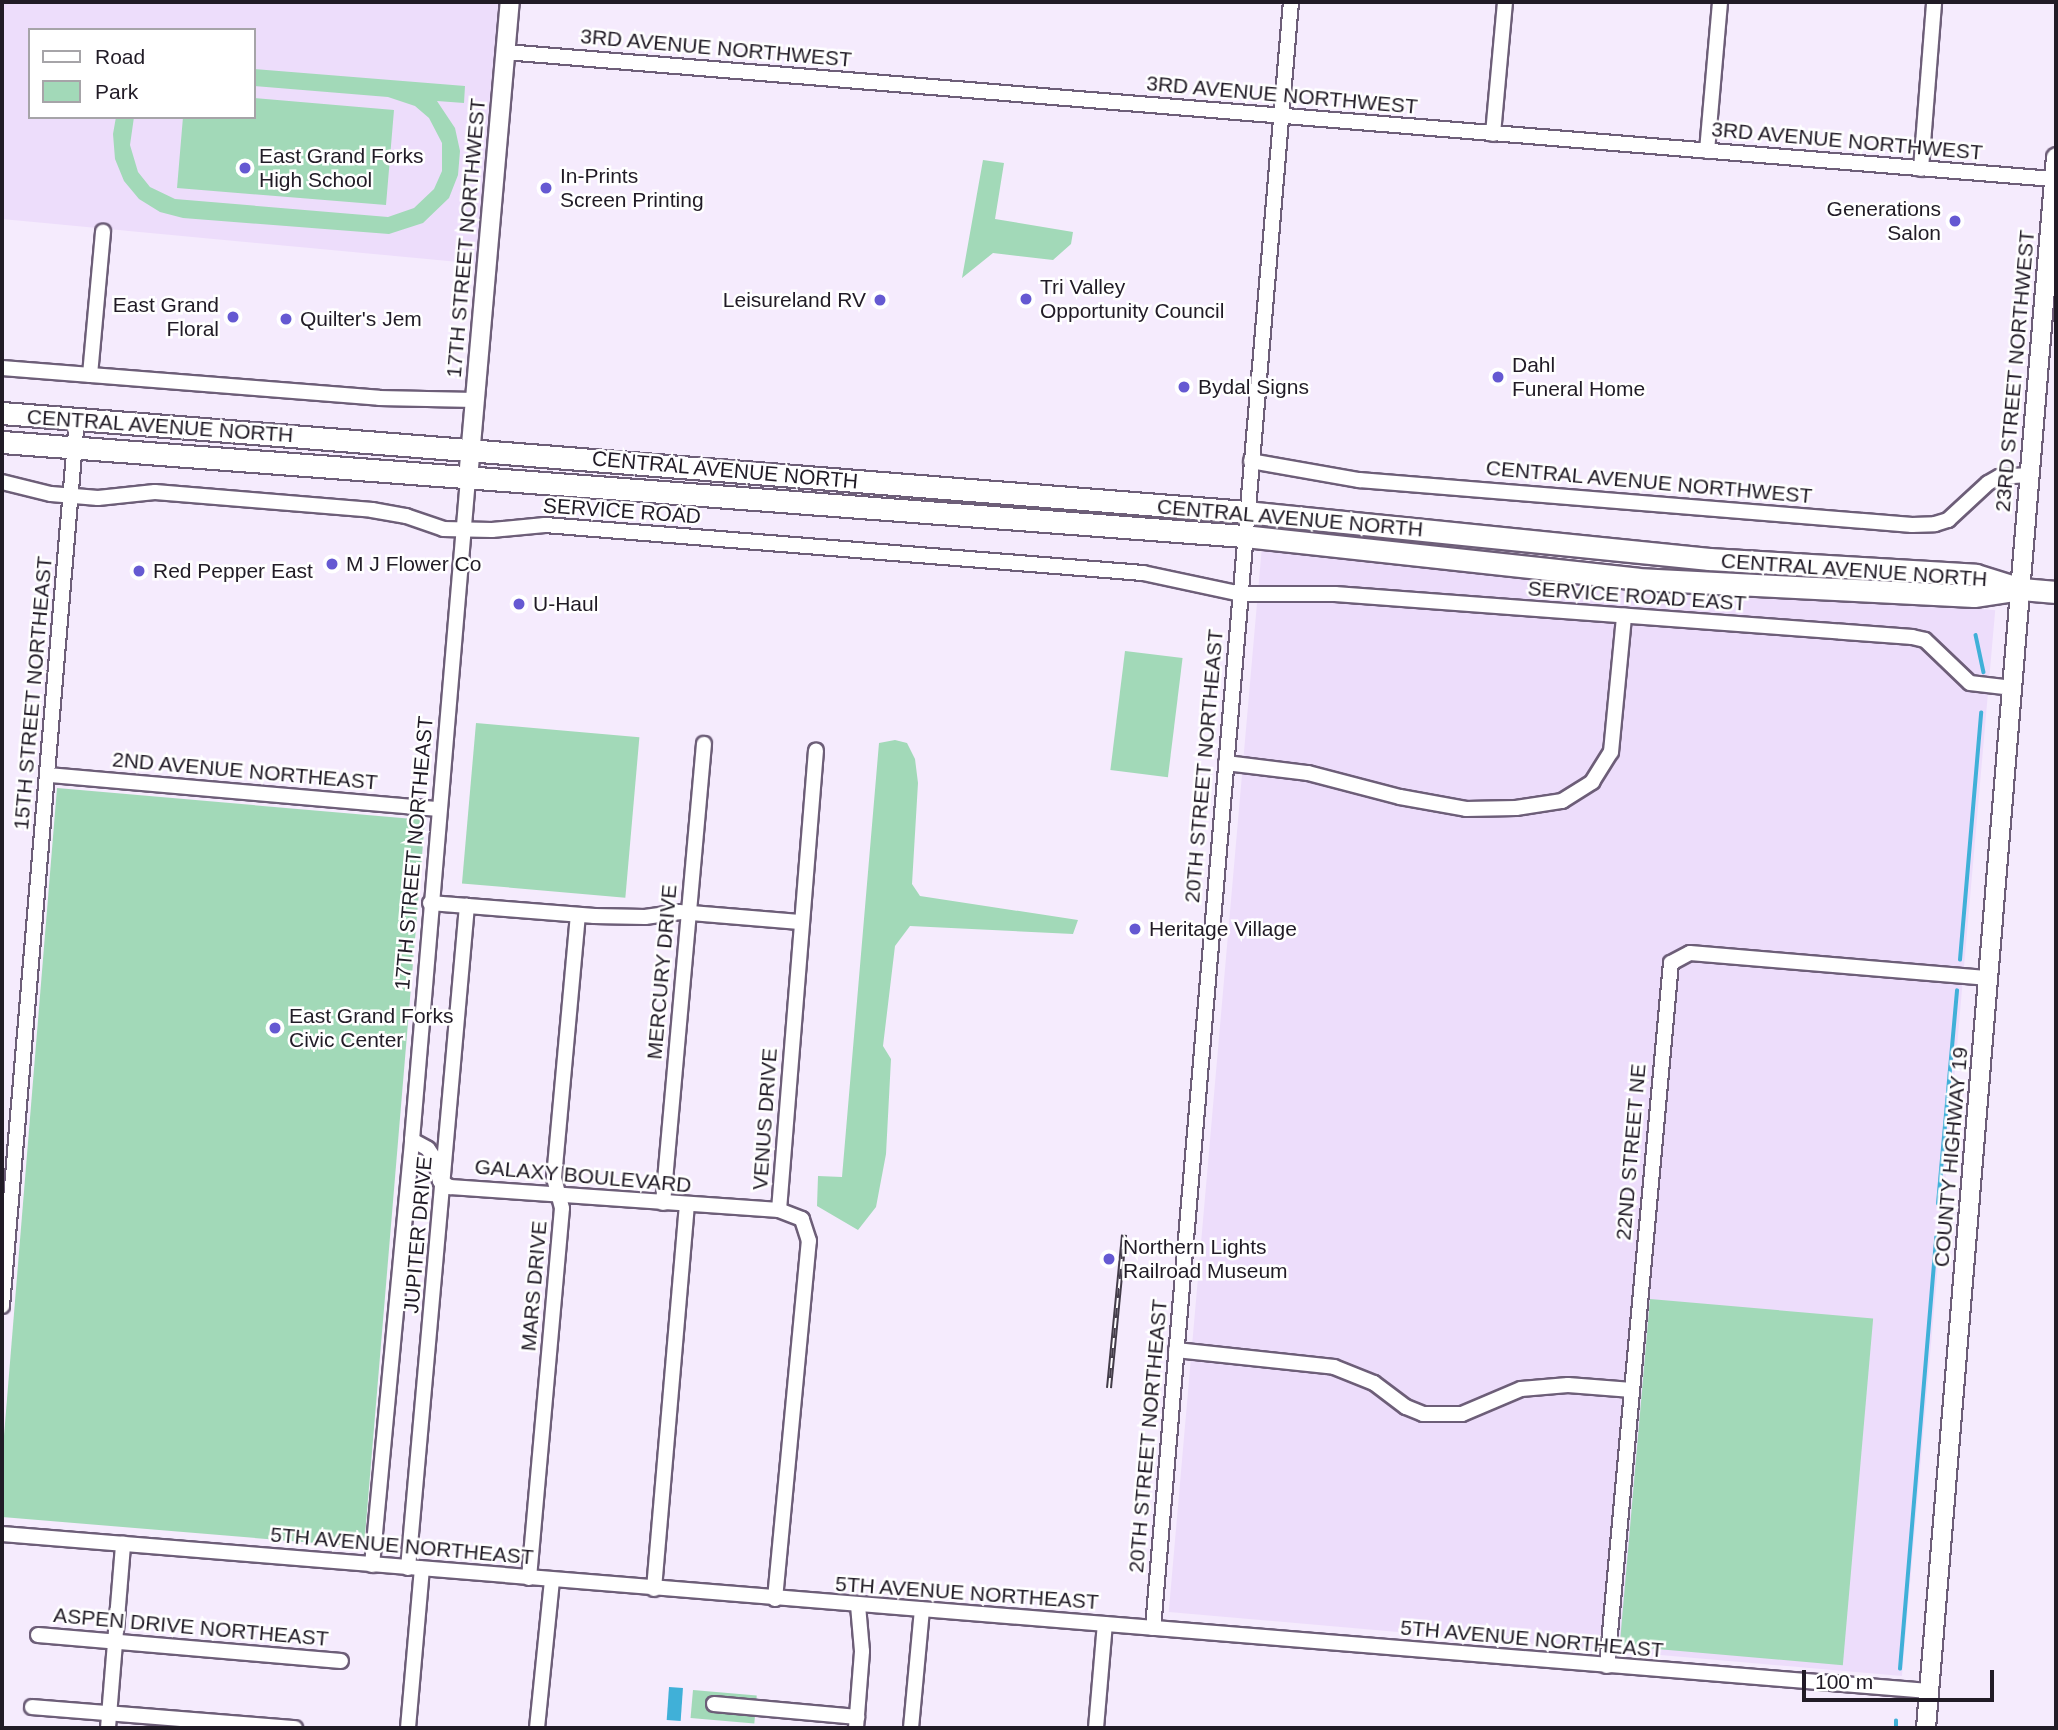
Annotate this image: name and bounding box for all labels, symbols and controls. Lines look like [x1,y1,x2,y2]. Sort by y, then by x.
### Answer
street label: 3RD AVENUE NORTHWEST [579,24,853,72]
legend [28,28,256,119]
text: Road [95,45,145,68]
street label: 3RD AVENUE NORTHWEST [1145,71,1419,119]
text: Park [95,80,138,103]
street label: 17TH STREET NORTHWEST [441,97,491,379]
street label: 3RD AVENUE NORTHWEST [1710,117,1984,165]
place label: East Grand Forks High School [259,143,424,193]
marker: East Grand Forks High School [237,160,253,176]
place label: In-Prints Screen Printing [560,163,704,213]
marker: In-Prints Screen Printing [538,180,554,196]
place label: Generations Salon [1827,196,1941,246]
marker: Generations Salon [1947,213,1963,229]
street label: 23RD STREET NORTHWEST [1990,229,2040,513]
place label: Tri Valley Opportunity Council [1040,274,1224,324]
place label: Leisureland RV [723,287,866,313]
marker: Tri Valley Opportunity Council [1018,291,1034,307]
place label: East Grand Floral [113,292,219,342]
marker: Leisureland RV [872,292,888,308]
place label: Quilter's Jem [300,306,422,332]
marker: East Grand Floral [225,309,241,325]
marker: Quilter's Jem [278,311,294,327]
place label: Dahl Funeral Home [1512,352,1645,402]
marker: Dahl Funeral Home [1490,369,1506,385]
place label: Bydal Signs [1198,374,1309,400]
marker: Bydal Signs [1176,379,1192,395]
street label: CENTRAL AVENUE NORTH [25,404,295,448]
street label: CENTRAL AVENUE NORTH [590,446,860,494]
street label: CENTRAL AVENUE NORTHWEST [1484,455,1814,509]
street label: SERVICE ROAD [542,493,702,529]
street label: CENTRAL AVENUE NORTH [1155,494,1425,542]
street label: CENTRAL AVENUE NORTH [1719,548,1989,592]
place label: M J Flower Co [346,551,481,577]
street label: 15TH STREET NORTHEAST [8,555,58,831]
marker: M J Flower Co [324,556,340,572]
place label: Red Pepper East [153,558,313,584]
marker: Red Pepper East [131,563,147,579]
street label: SERVICE ROAD EAST [1527,576,1747,616]
place label: U-Haul [533,591,598,617]
marker: U-Haul [511,596,527,612]
street label: 20TH STREET NORTHEAST [1179,628,1229,904]
street label: 17TH STREET NORTHEAST [389,715,439,991]
street label: 2ND AVENUE NORTHEAST [111,747,379,795]
street label: MERCURY DRIVE [642,883,682,1061]
place label: Heritage Village [1149,916,1297,942]
marker: Heritage Village [1127,921,1143,937]
place label: East Grand Forks Civic Center [289,1003,454,1053]
marker: East Grand Forks Civic Center [267,1020,283,1036]
street label: COUNTY HIGHWAY 19 [1929,1045,1973,1269]
street label: VENUS DRIVE [747,1047,783,1191]
street label: 22ND STREET NE [1611,1063,1651,1241]
street label: GALAXY BOULEVARD [473,1154,693,1198]
street label: JUPITER DRIVE [399,1155,437,1315]
street label: MARS DRIVE [516,1220,552,1352]
place label: Northern Lights Railroad Museum [1123,1234,1288,1284]
marker: Northern Lights Railroad Museum [1101,1251,1117,1267]
street label: 20TH STREET NORTHEAST [1123,1298,1173,1574]
street label: 5TH AVENUE NORTHEAST [269,1522,535,1570]
street label: 5TH AVENUE NORTHEAST [834,1571,1100,1615]
street label: ASPEN DRIVE NORTHEAST [52,1602,330,1652]
street label: 5TH AVENUE NORTHEAST [1399,1615,1665,1663]
scale bar [1806,1656,1998,1700]
text: 100 m [1815,1670,1873,1693]

